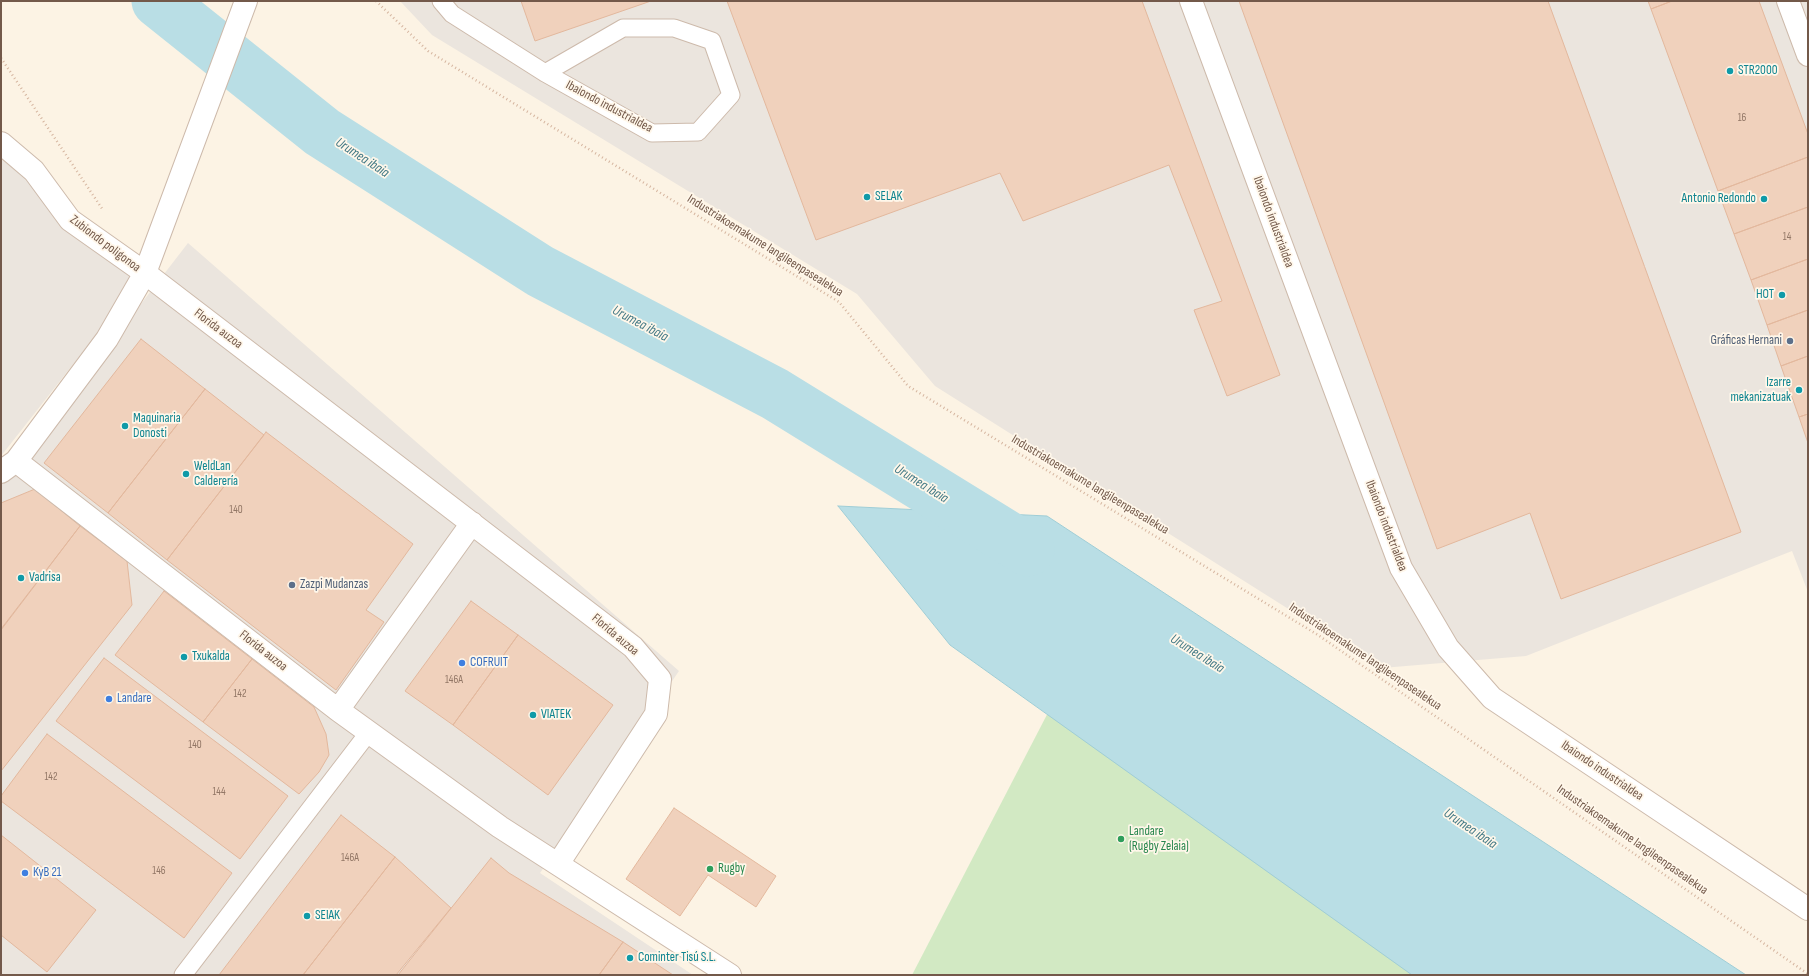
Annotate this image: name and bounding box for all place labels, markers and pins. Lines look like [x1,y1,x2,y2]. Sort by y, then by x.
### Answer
place label: STR2000 [1738,63,1778,79]
marker: STR2000 [1725,66,1735,76]
place label: SELAK [875,189,902,205]
place label: Antonio Redondo [1682,191,1756,207]
marker: SELAK [862,192,872,202]
marker: Antonio Redondo [1759,194,1769,204]
place label: HOT [1756,287,1774,303]
marker: HOT [1777,290,1787,300]
place label: Gráficas Hernani [1710,333,1782,349]
marker: Gráficas Hernani [1785,336,1795,346]
place label: Izarre mekanizatuak [1730,375,1791,406]
marker: Izarre mekanizatuak [1794,385,1804,395]
place label: Maquinaria Donosti [133,411,181,442]
marker: Maquinaria Donosti [120,421,130,431]
place label: WeldLan Calderería [194,459,238,490]
marker: WeldLan Calderería [181,469,191,479]
place label: Vadrisa [29,570,61,586]
marker: Vadrisa [16,573,26,583]
place label: Zazpi Mudanzas [300,577,368,593]
marker: Zazpi Mudanzas [287,580,297,590]
place label: Txukalda [192,649,230,665]
marker: Txukalda [179,652,189,662]
place label: COFRUIT [470,655,508,671]
marker: COFRUIT [457,658,467,668]
place label: Landare [117,691,152,707]
marker: Landare [104,694,114,704]
place label: VIATEK [541,707,571,723]
marker: VIATEK [528,710,538,720]
place label: Landare (Rugby Zelaia) [1129,824,1189,855]
marker: Landare (Rugby Zelaia) [1116,834,1126,844]
place label: Rugby [718,861,745,877]
marker: Rugby [705,864,715,874]
place label: KyB 21 [33,865,61,881]
marker: KyB 21 [20,868,30,878]
place label: SEIAK [315,908,340,924]
marker: SEIAK [302,911,312,921]
place label: Cominter Tisú S.L. [638,950,716,966]
marker: Cominter Tisú S.L. [625,953,635,963]

